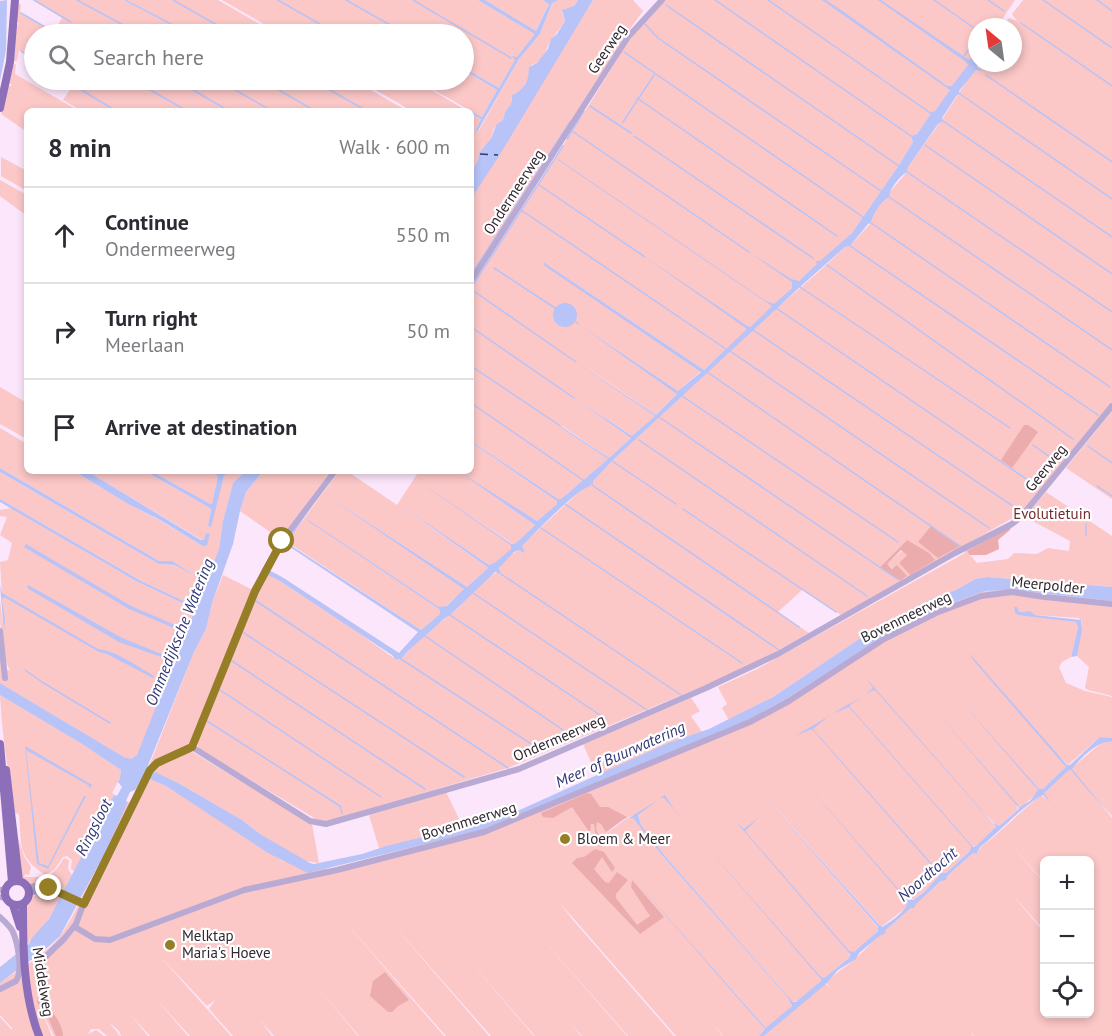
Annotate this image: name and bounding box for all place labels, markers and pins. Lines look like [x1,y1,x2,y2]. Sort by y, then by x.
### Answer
place label: Bloem & Meer [577,829,670,848]
marker: Bloem & Meer [558,832,572,846]
place label: Melktap Maria's Hoeve [182,926,271,962]
marker: Melktap Maria's Hoeve [163,938,177,952]

